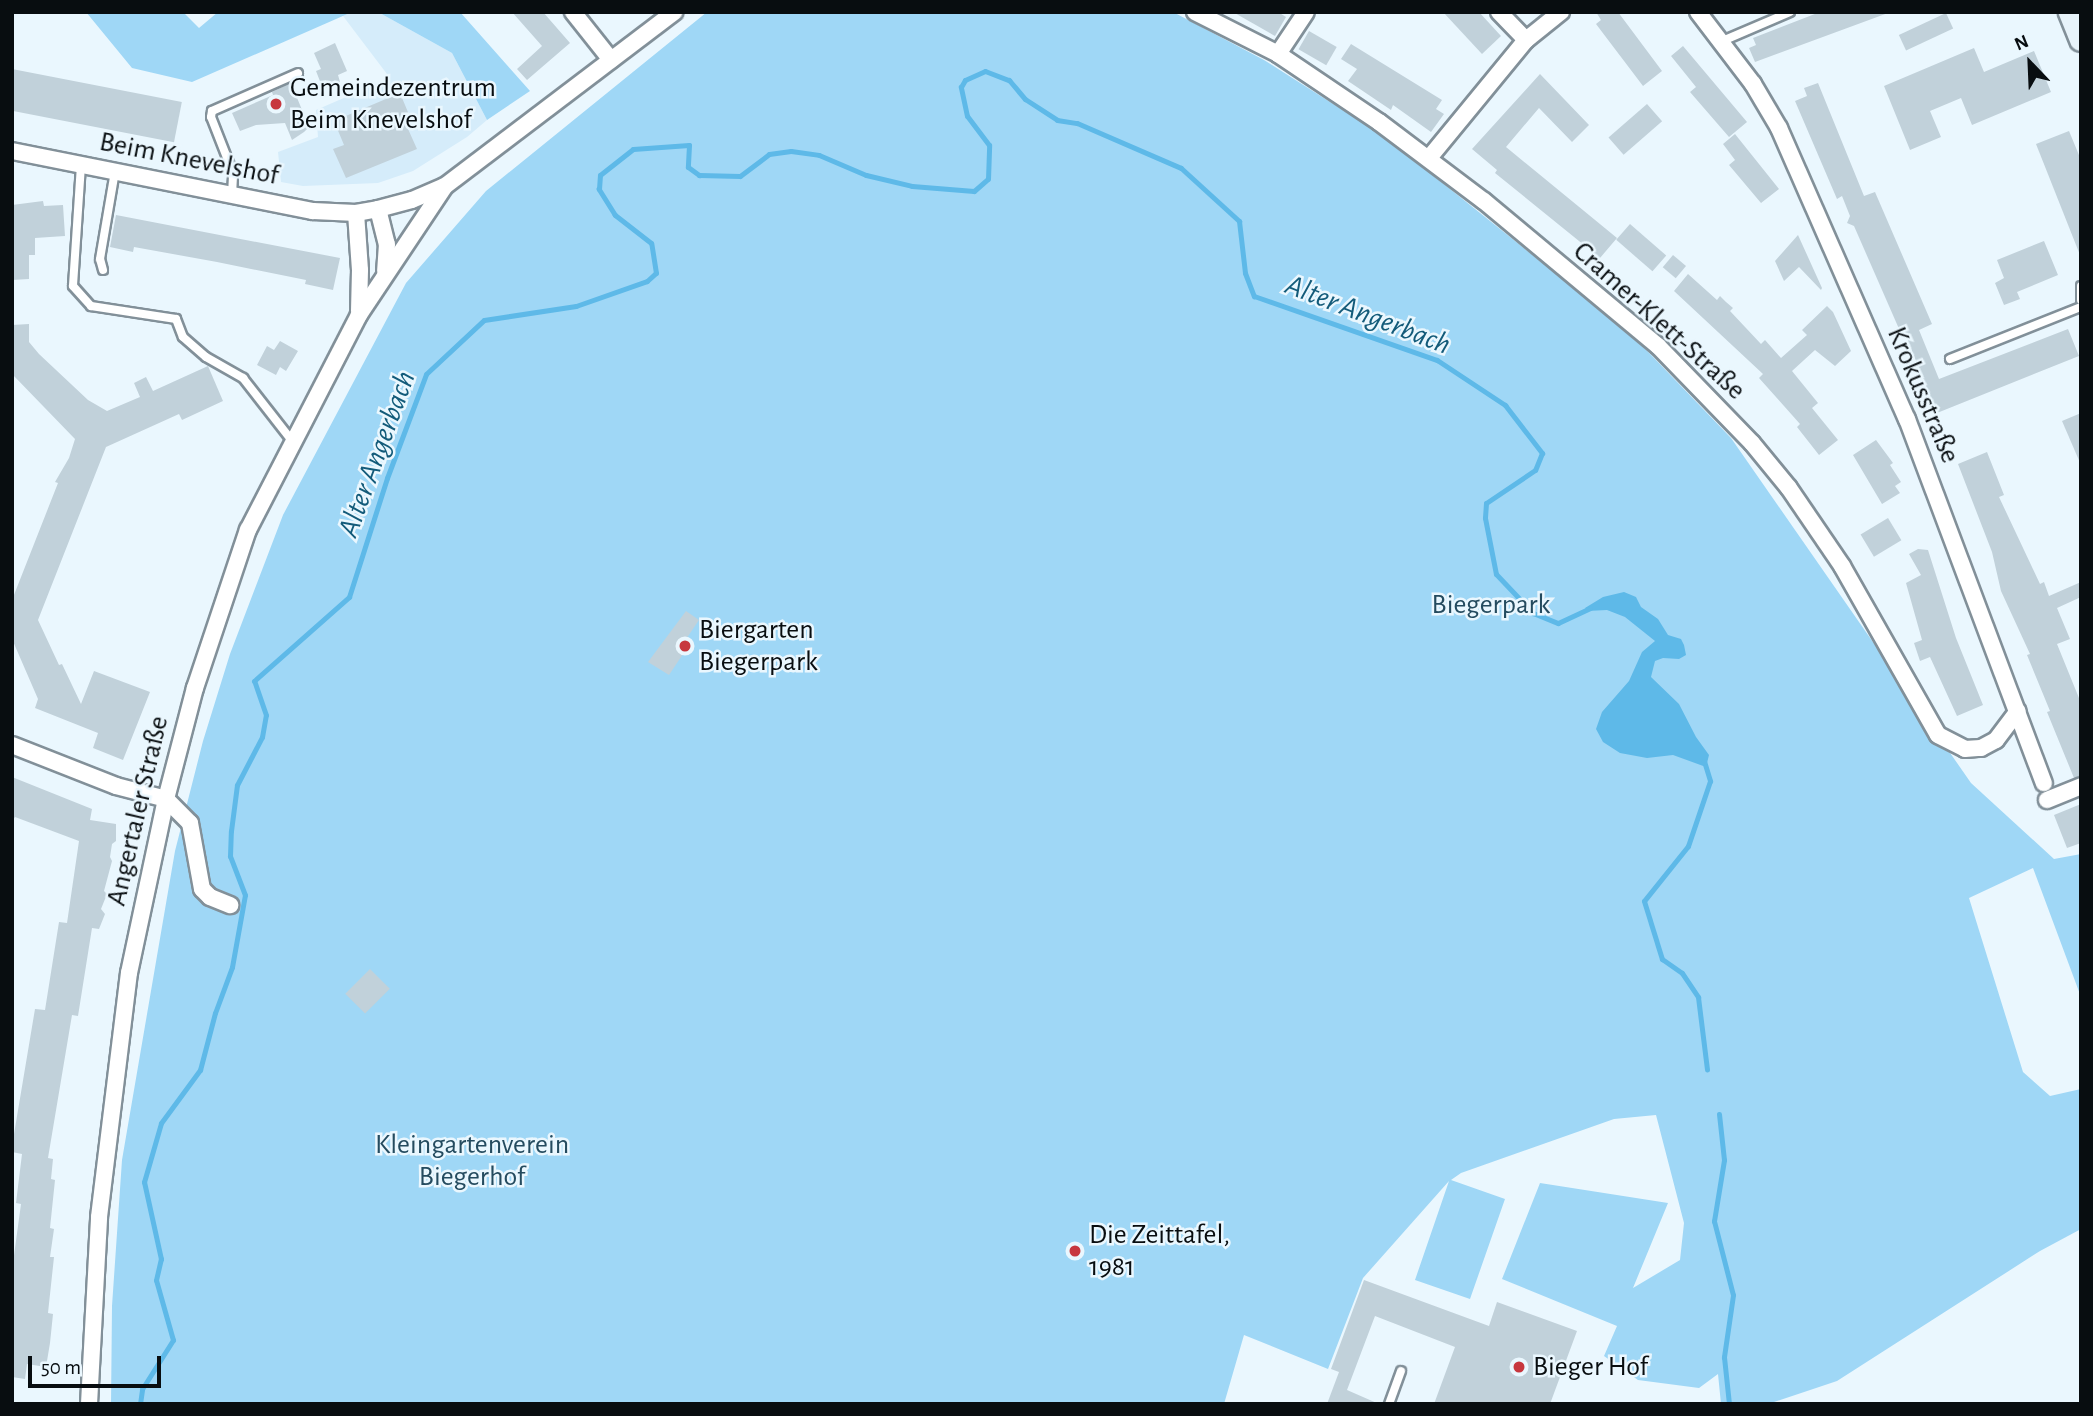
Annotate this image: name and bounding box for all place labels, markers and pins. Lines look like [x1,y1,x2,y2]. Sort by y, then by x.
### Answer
place label: Gemeindezentrum Beim Knevelshof [290,71,496,137]
marker: Gemeindezentrum Beim Knevelshof [268,96,284,112]
place label: Biergarten Biegerpark [699,613,818,679]
marker: Biergarten Biegerpark [677,638,693,654]
place label: Die Zeittafel, 1981 [1089,1218,1230,1284]
marker: Die Zeittafel, 1981 [1067,1243,1083,1259]
place label: Bieger Hof [1533,1350,1648,1384]
marker: Bieger Hof [1511,1359,1527,1375]

